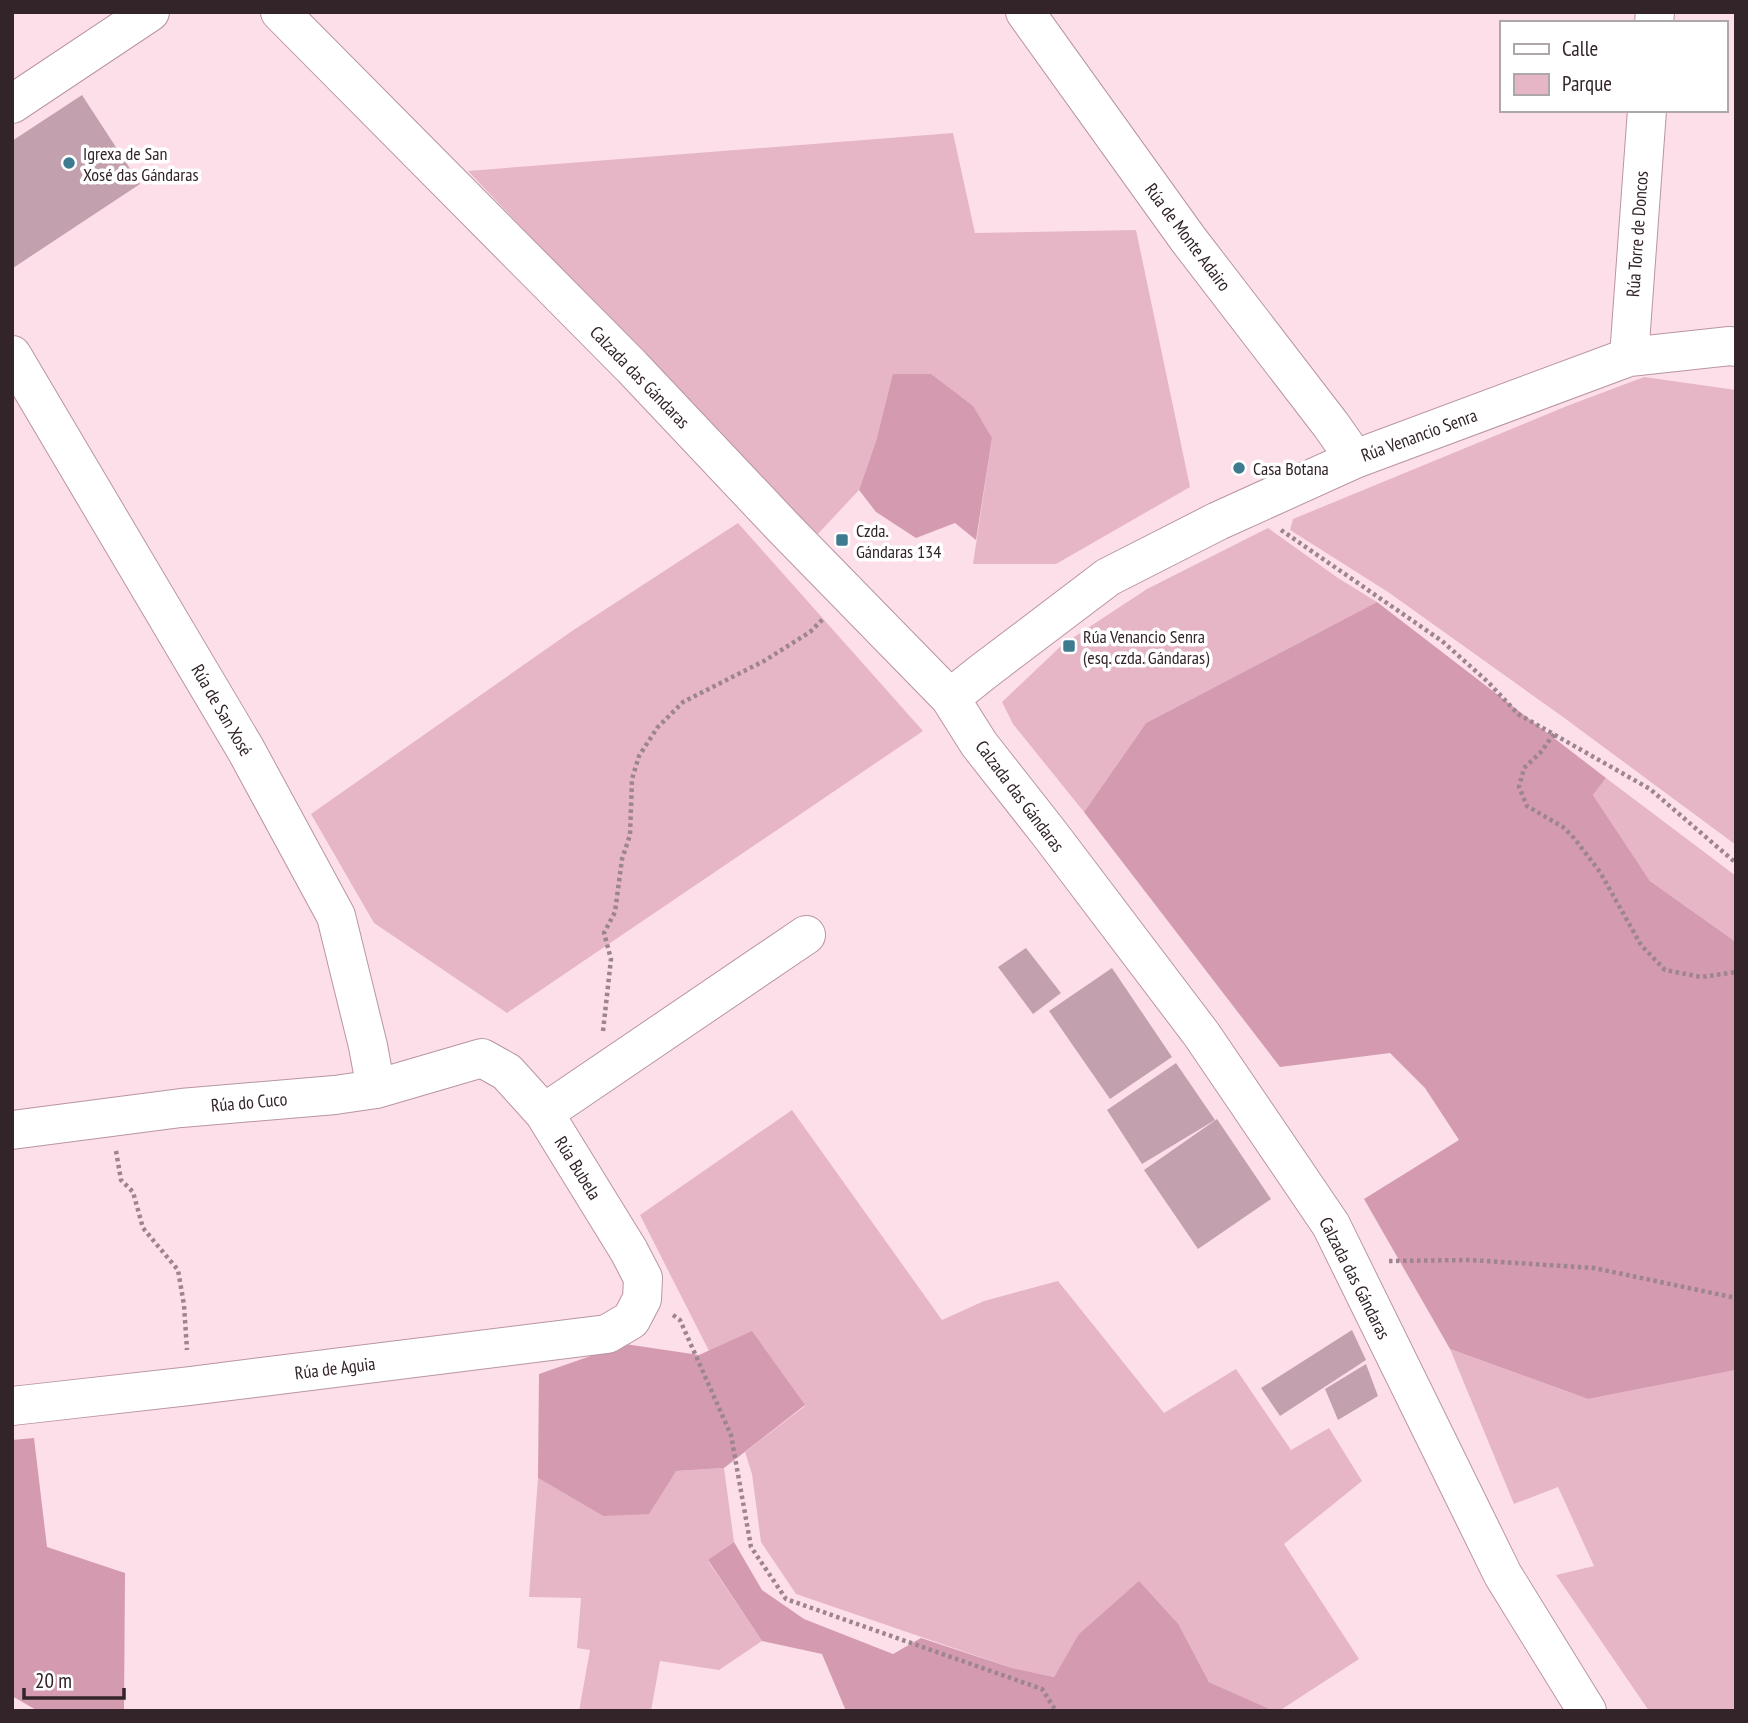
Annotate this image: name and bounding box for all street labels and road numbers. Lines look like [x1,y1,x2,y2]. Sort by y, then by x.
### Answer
street label: Rúa Torre de Doncos [1621,170,1653,298]
street label: Rúa de Monte Adairo [1140,178,1236,296]
street label: Calzada das Gándaras [585,321,695,433]
street label: Rúa Venancio Senra [1358,403,1480,467]
street label: Rúa de San Xosé [186,660,258,760]
street label: Calzada das Gándaras [971,736,1069,856]
street label: Rúa do Cuco [210,1087,288,1117]
street label: Rúa Bubela [550,1132,606,1204]
street label: Calzada das Gándaras [1314,1213,1396,1343]
street label: Rúa de Aguia [293,1352,377,1384]

